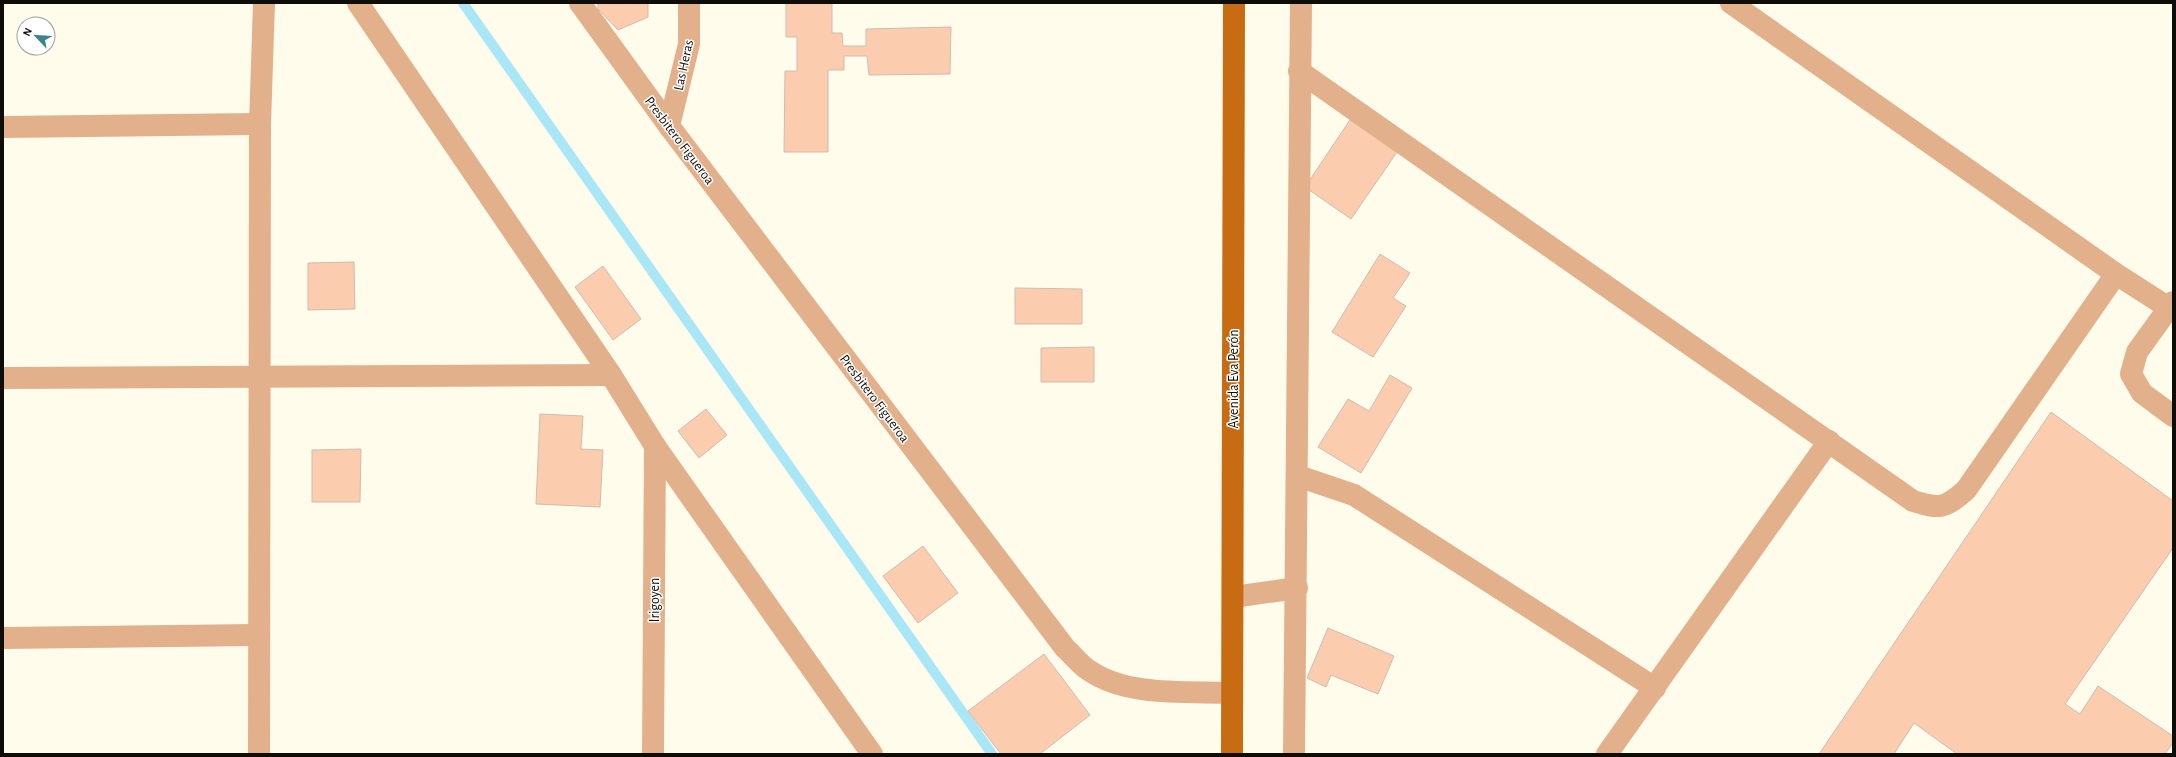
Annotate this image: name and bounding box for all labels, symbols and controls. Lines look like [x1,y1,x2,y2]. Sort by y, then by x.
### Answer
north arrow [16,16,56,56]
text: N [21,26,34,38]
street label: Las Heras [672,39,696,92]
street label: Presbitero Figueroa [642,94,717,188]
street label: Avenida Eva Perón [1227,329,1241,429]
street label: Presbitero Figueroa [837,352,912,446]
street label: Irigoyen [648,578,662,622]

